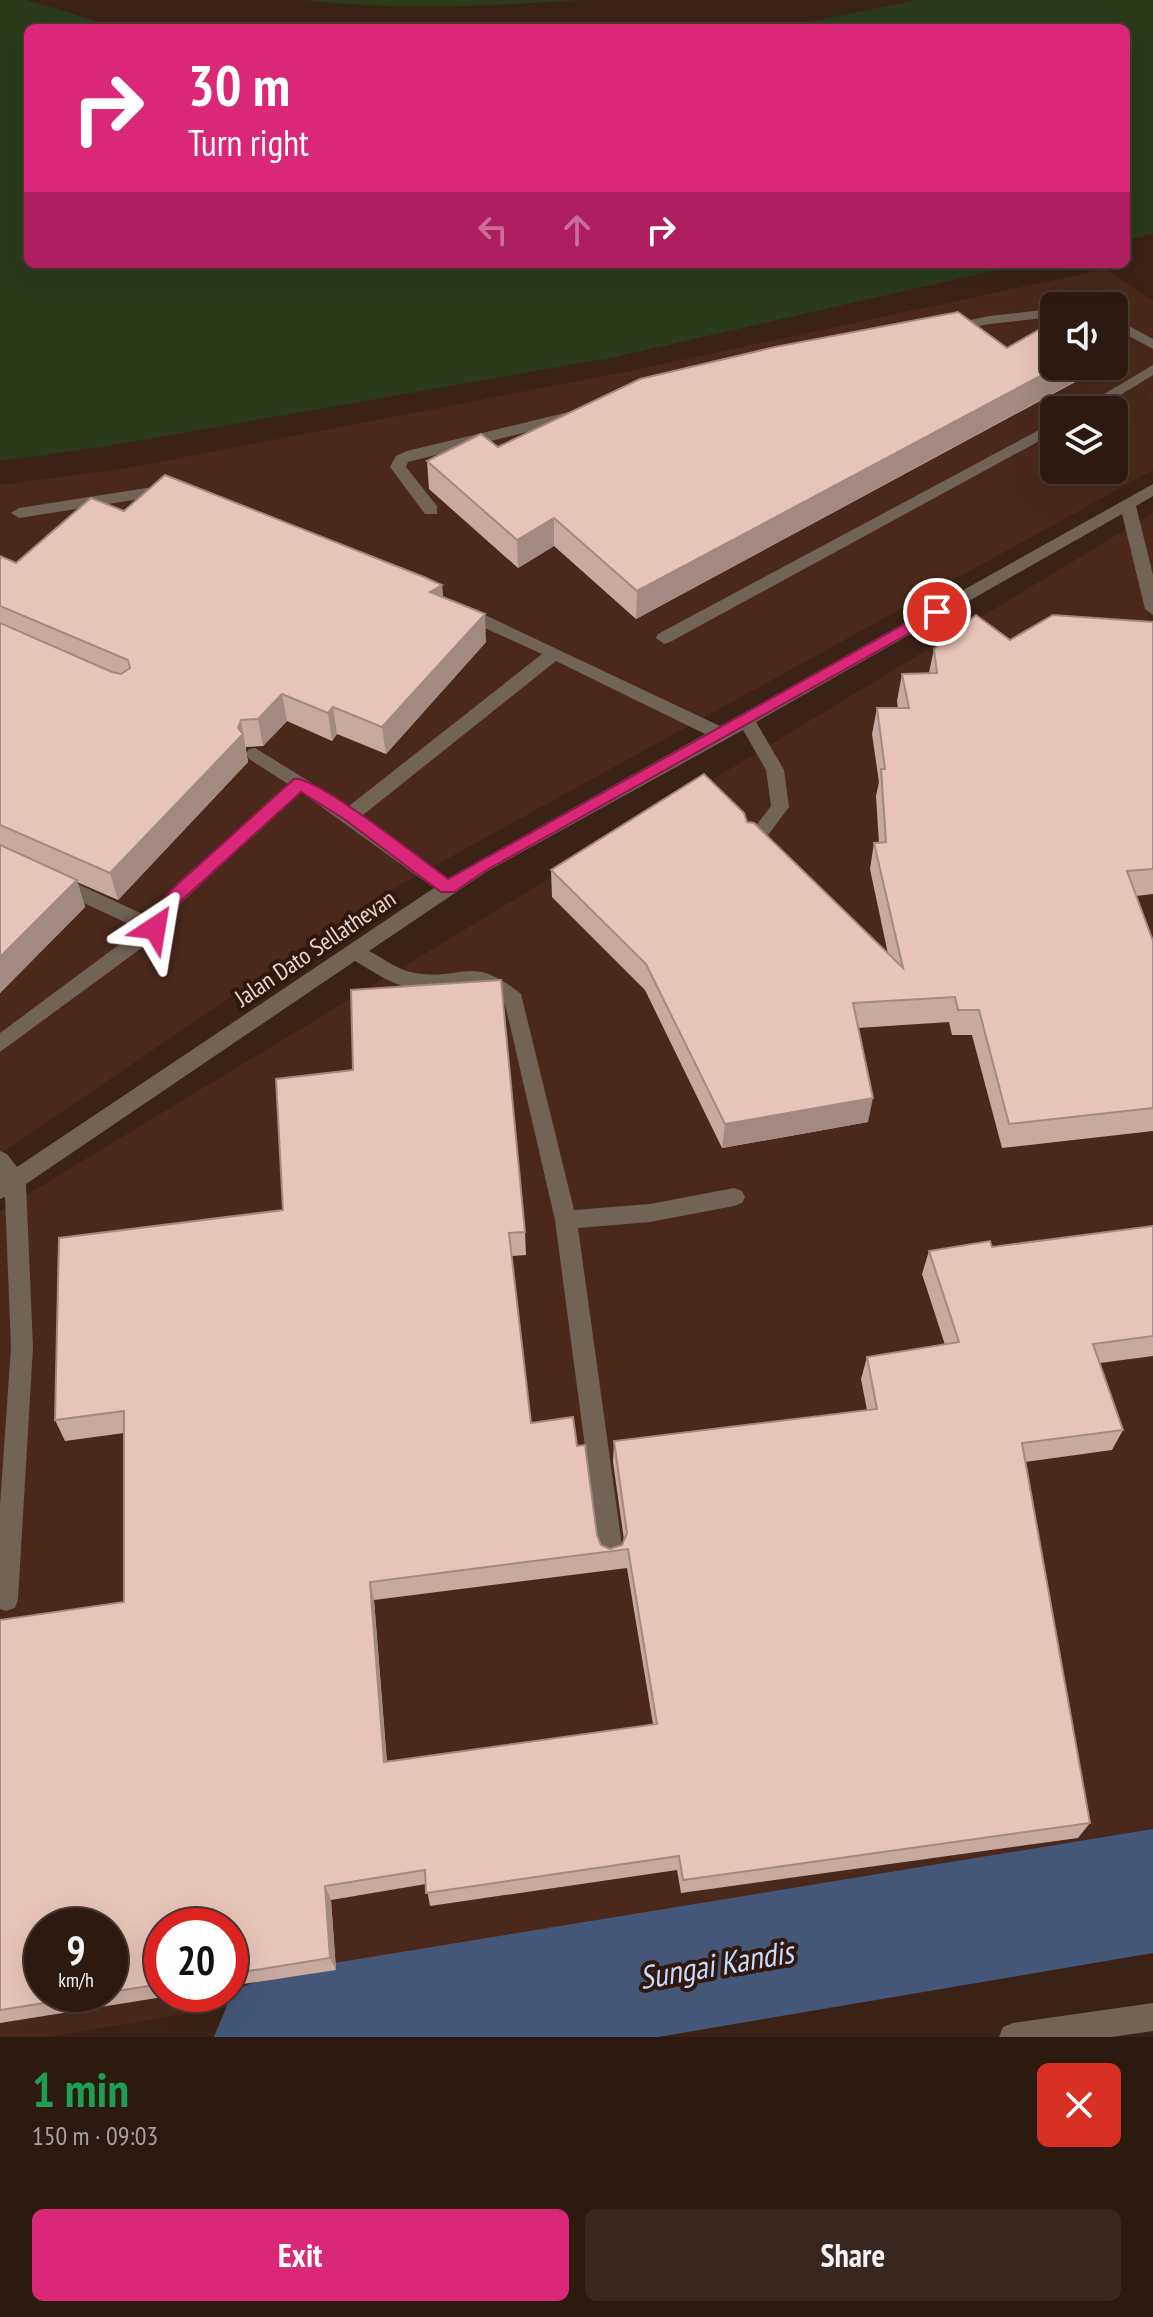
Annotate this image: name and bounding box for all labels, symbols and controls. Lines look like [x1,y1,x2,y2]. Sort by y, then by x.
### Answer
text: 30 m [188,49,290,121]
icon: right [56,56,160,160]
text: Turn right [188,119,309,166]
icon: left [471,208,515,252]
icon: ahead [555,208,599,252]
icon: right [639,208,683,252]
map controls [1040,292,1128,484]
button: sound [1040,292,1128,380]
button: layers [1040,396,1128,484]
pin [903,578,971,646]
icon: arrive [915,590,959,634]
street label: Jalan Dato Sellathevan [228,883,401,1014]
position arrow [113,886,197,970]
speed limit sign: 20 [144,1908,248,2012]
text: 9 [66,1924,86,1976]
water label: Sungai Kandis [636,1929,799,1998]
text: km/h [58,1967,94,1993]
text: 1 min [32,2058,129,2120]
button: close [1037,2063,1121,2147]
text: 150 m · 09:03 [32,2119,158,2152]
button: Exit [32,2209,569,2301]
button: Share [585,2209,1121,2301]

